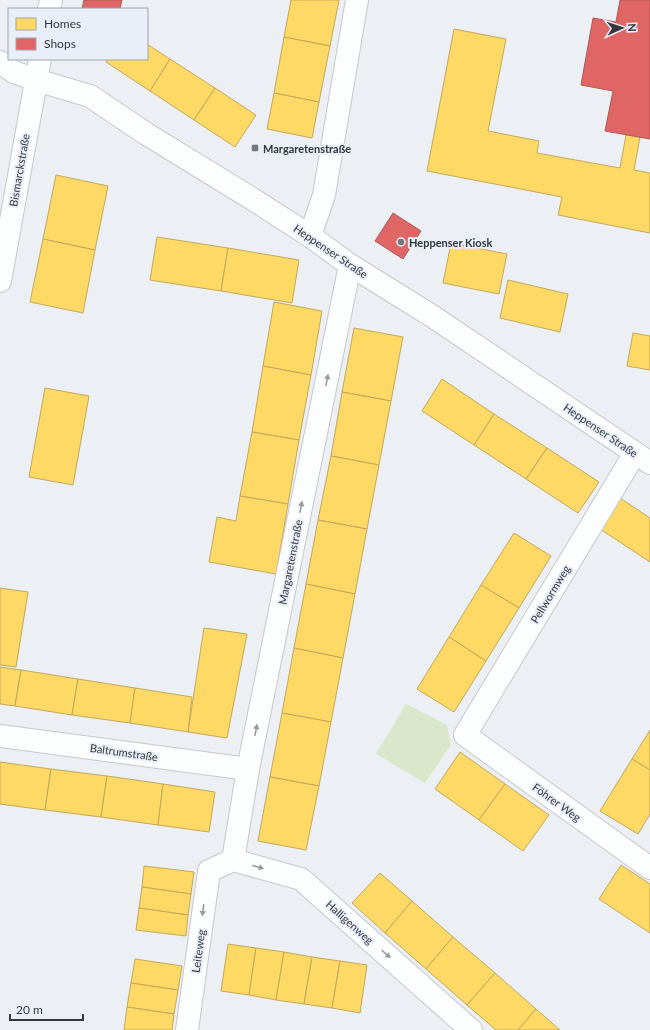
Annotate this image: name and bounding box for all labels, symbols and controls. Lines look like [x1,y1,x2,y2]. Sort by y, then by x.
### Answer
legend [8,8,148,60]
north arrow [602,8,642,48]
text: Homes [44,16,81,31]
text: N [626,23,639,32]
text: Shops [44,36,76,51]
street label: Bismarckstraße [6,132,32,207]
place label: Margaretenstraße [263,142,351,155]
marker: Margaretenstraße [250,143,260,153]
street label: Heppenser Straße [291,221,371,281]
place label: Heppenser Kiosk [409,236,492,249]
marker: Heppenser Kiosk [396,237,406,247]
one-way arrow [324,373,330,386]
street label: Heppenser Straße [561,400,641,460]
one-way arrow [298,501,304,513]
street label: Margaretenstraße [275,518,305,606]
street label: Pellwormweg [528,562,573,625]
one-way arrow [253,724,259,737]
street label: Baltrumstraße [89,741,159,763]
street label: Föhrer Weg [530,780,584,824]
one-way arrow [253,864,265,870]
street label: Halligenweg [324,897,377,947]
one-way arrow [200,904,206,916]
street label: Leiteweg [189,928,207,973]
one-way arrow [381,949,391,959]
scale bar [10,996,83,1022]
text: 20 m [16,1002,43,1017]

